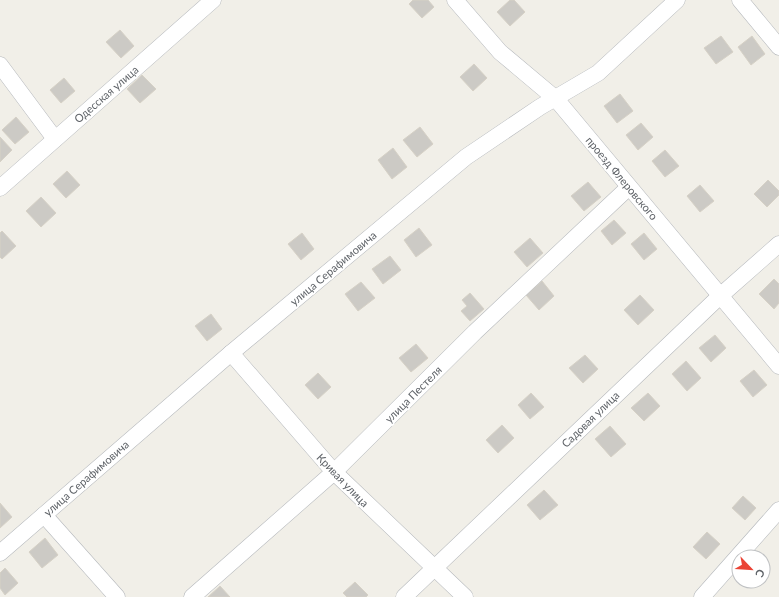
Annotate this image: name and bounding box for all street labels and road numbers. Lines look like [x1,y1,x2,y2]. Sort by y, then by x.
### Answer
street label: Одесская улица [71,63,141,125]
street label: проезд Флеровского [583,134,661,222]
street label: улица Серафимовича [287,228,379,308]
street label: улица Пестеля [382,363,444,425]
street label: Садовая улица [559,388,621,450]
street label: улица Серафимовича [41,437,131,519]
street label: Кривая улица [314,451,372,509]

